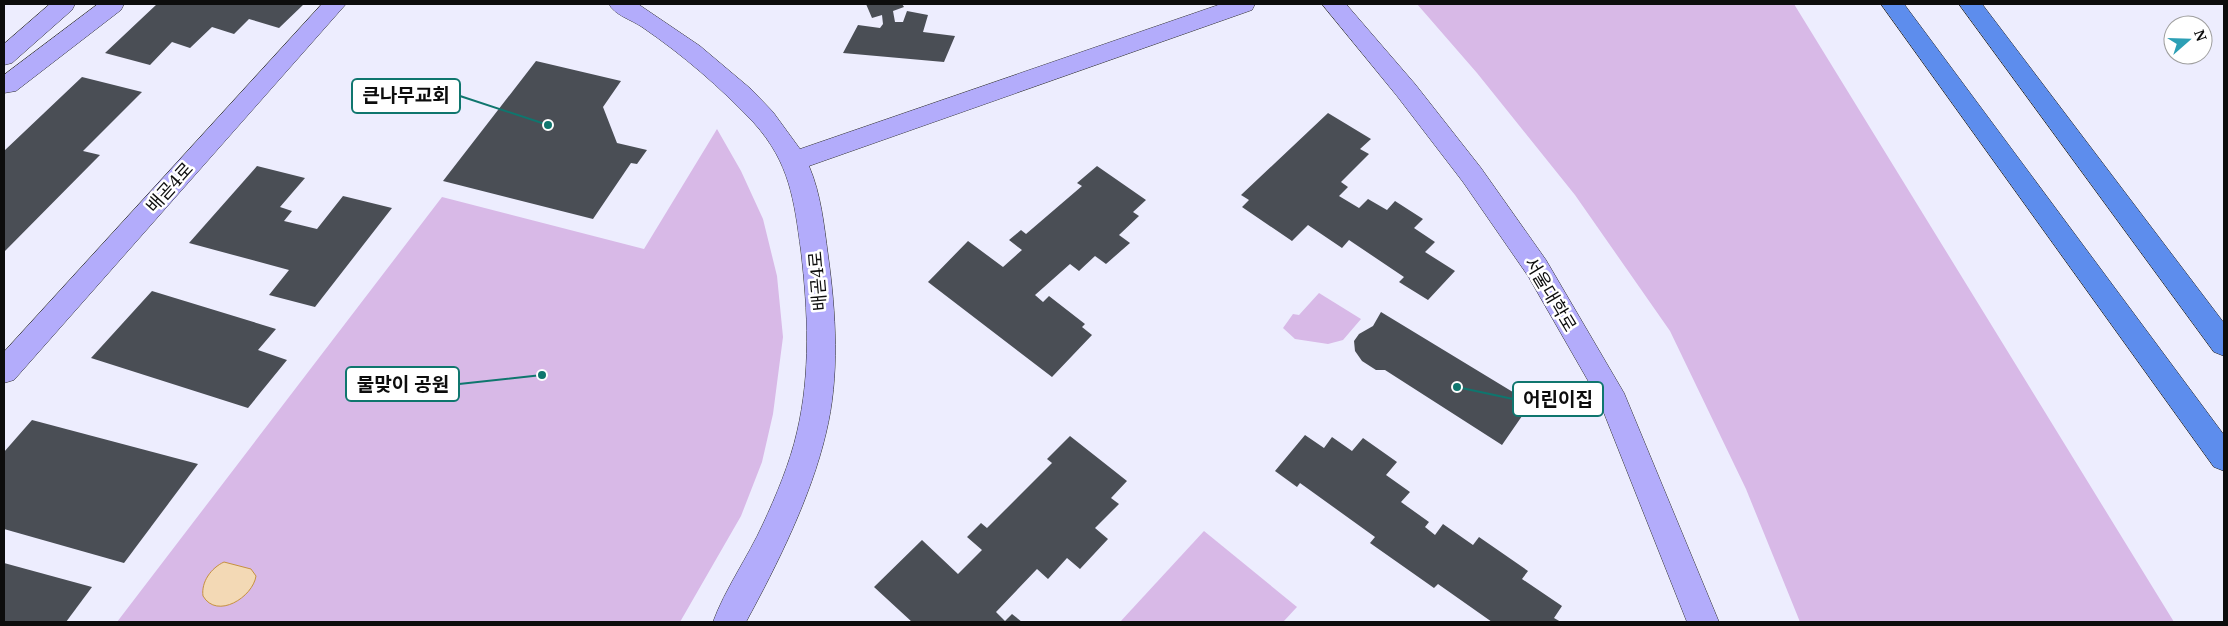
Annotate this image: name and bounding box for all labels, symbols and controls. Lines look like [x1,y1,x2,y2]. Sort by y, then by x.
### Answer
north arrow [2163,15,2213,65]
text: N [2190,27,2212,44]
callout: 큰나무교회 [352,79,460,113]
text: 큰나무교회 [362,82,450,108]
street label: 배곧4로 [140,157,198,217]
street label: 배곧4로 [802,250,832,312]
street label: 서울대학로 [1519,252,1583,336]
callout: 물맞이 공원 [346,367,459,401]
text: 물맞이 공원 [357,371,449,397]
callout: 어린이집 [1513,382,1603,416]
text: 어린이집 [1523,386,1593,412]

